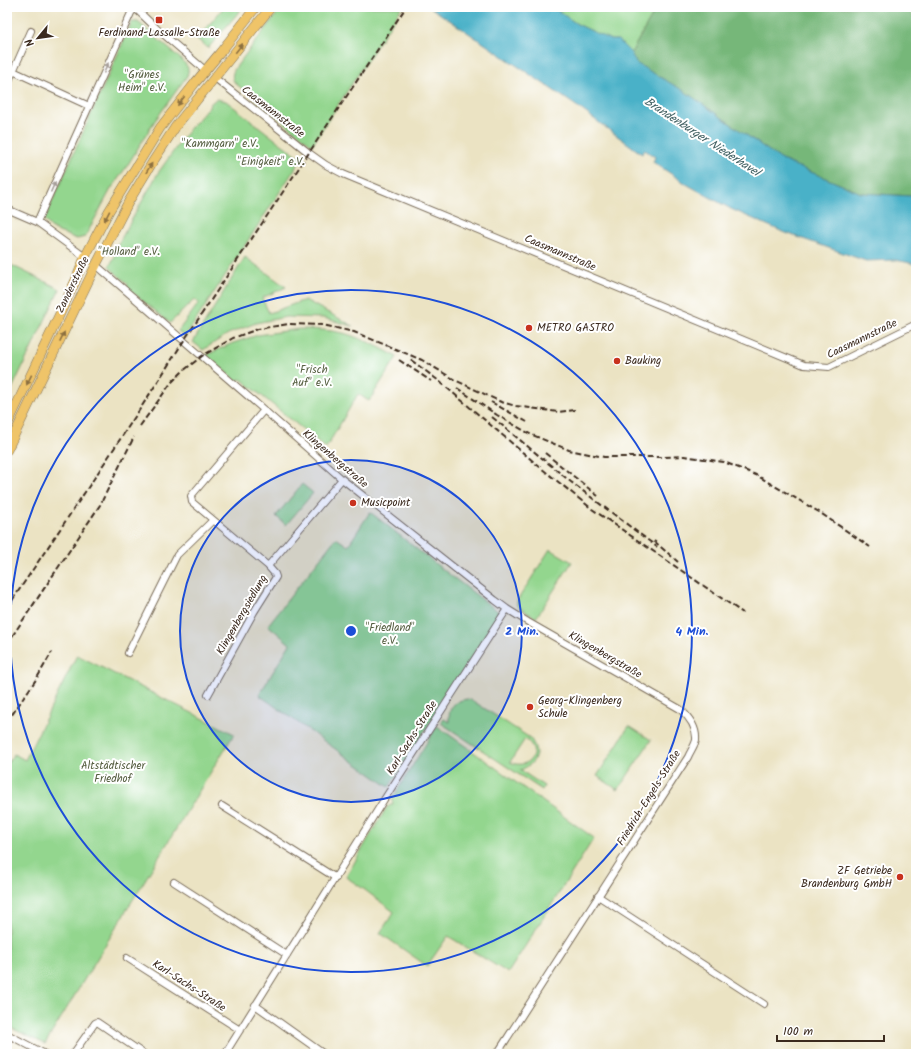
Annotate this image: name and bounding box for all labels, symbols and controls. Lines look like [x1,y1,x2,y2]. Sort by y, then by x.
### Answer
marker: Ferdinand-Lassalle-Straße [154,15,164,25]
north arrow [18,18,58,58]
place label: Ferdinand-Lassalle-Straße [98,24,220,42]
text: N [21,35,40,50]
one-way arrow [235,42,244,53]
one-way arrow [103,62,109,74]
park label: "Grünes Heim" e.V. [118,66,166,97]
street label: Caasmannstraße [237,81,309,143]
water label: Brandenburger Niederhavel [640,92,765,183]
one-way arrow [177,95,185,106]
park label: "Kammgarn" e.V. [182,135,258,153]
park label: "Einigkeit" e.V. [237,153,305,171]
one-way arrow [145,163,153,173]
one-way arrow [50,181,56,192]
one-way arrow [103,210,110,221]
street label: Caasmannstraße [521,230,599,276]
park label: "Holland" e.V. [98,243,160,261]
street label: Zanderstraße [52,254,94,316]
street label: Caasmannstraße [824,314,900,364]
place label: METRO GASTRO [537,319,614,337]
marker: METRO GASTRO [524,323,534,333]
one-way arrow [58,331,65,343]
place label: Bauking [625,352,661,370]
marker: Bauking [612,356,622,366]
park label: "Frisch Auf" e.V. [292,361,332,392]
one-way arrow [26,374,32,385]
street label: Klingenbergstraße [298,425,372,493]
place label: Musicpoint [361,494,411,512]
marker: Musicpoint [348,498,358,508]
street label: Klingenbergsiedlung [212,571,272,659]
park label: "Friedland" e.V. [366,619,415,650]
text: 2 Min. [505,622,539,641]
text: 4 Min. [676,622,709,641]
centre of rings [344,624,358,638]
street label: Klingenbergstraße [565,627,645,683]
place label: Georg-Klingenberg Schule [538,692,622,723]
street label: Karl-Sachs-Straße [382,697,442,779]
marker: Georg-Klingenberg Schule [525,702,535,712]
street label: Friedrich-Engels-Straße [612,747,686,849]
park label: Altstädtischer Friedhof [81,757,146,788]
place label: ZF Getriebe Brandenburg GmbH [801,862,892,893]
marker: ZF Getriebe Brandenburg GmbH [895,872,905,882]
street label: Karl-Sachs-Straße [149,955,230,1017]
scale bar [777,1017,884,1043]
text: 100 m [783,1022,814,1041]

